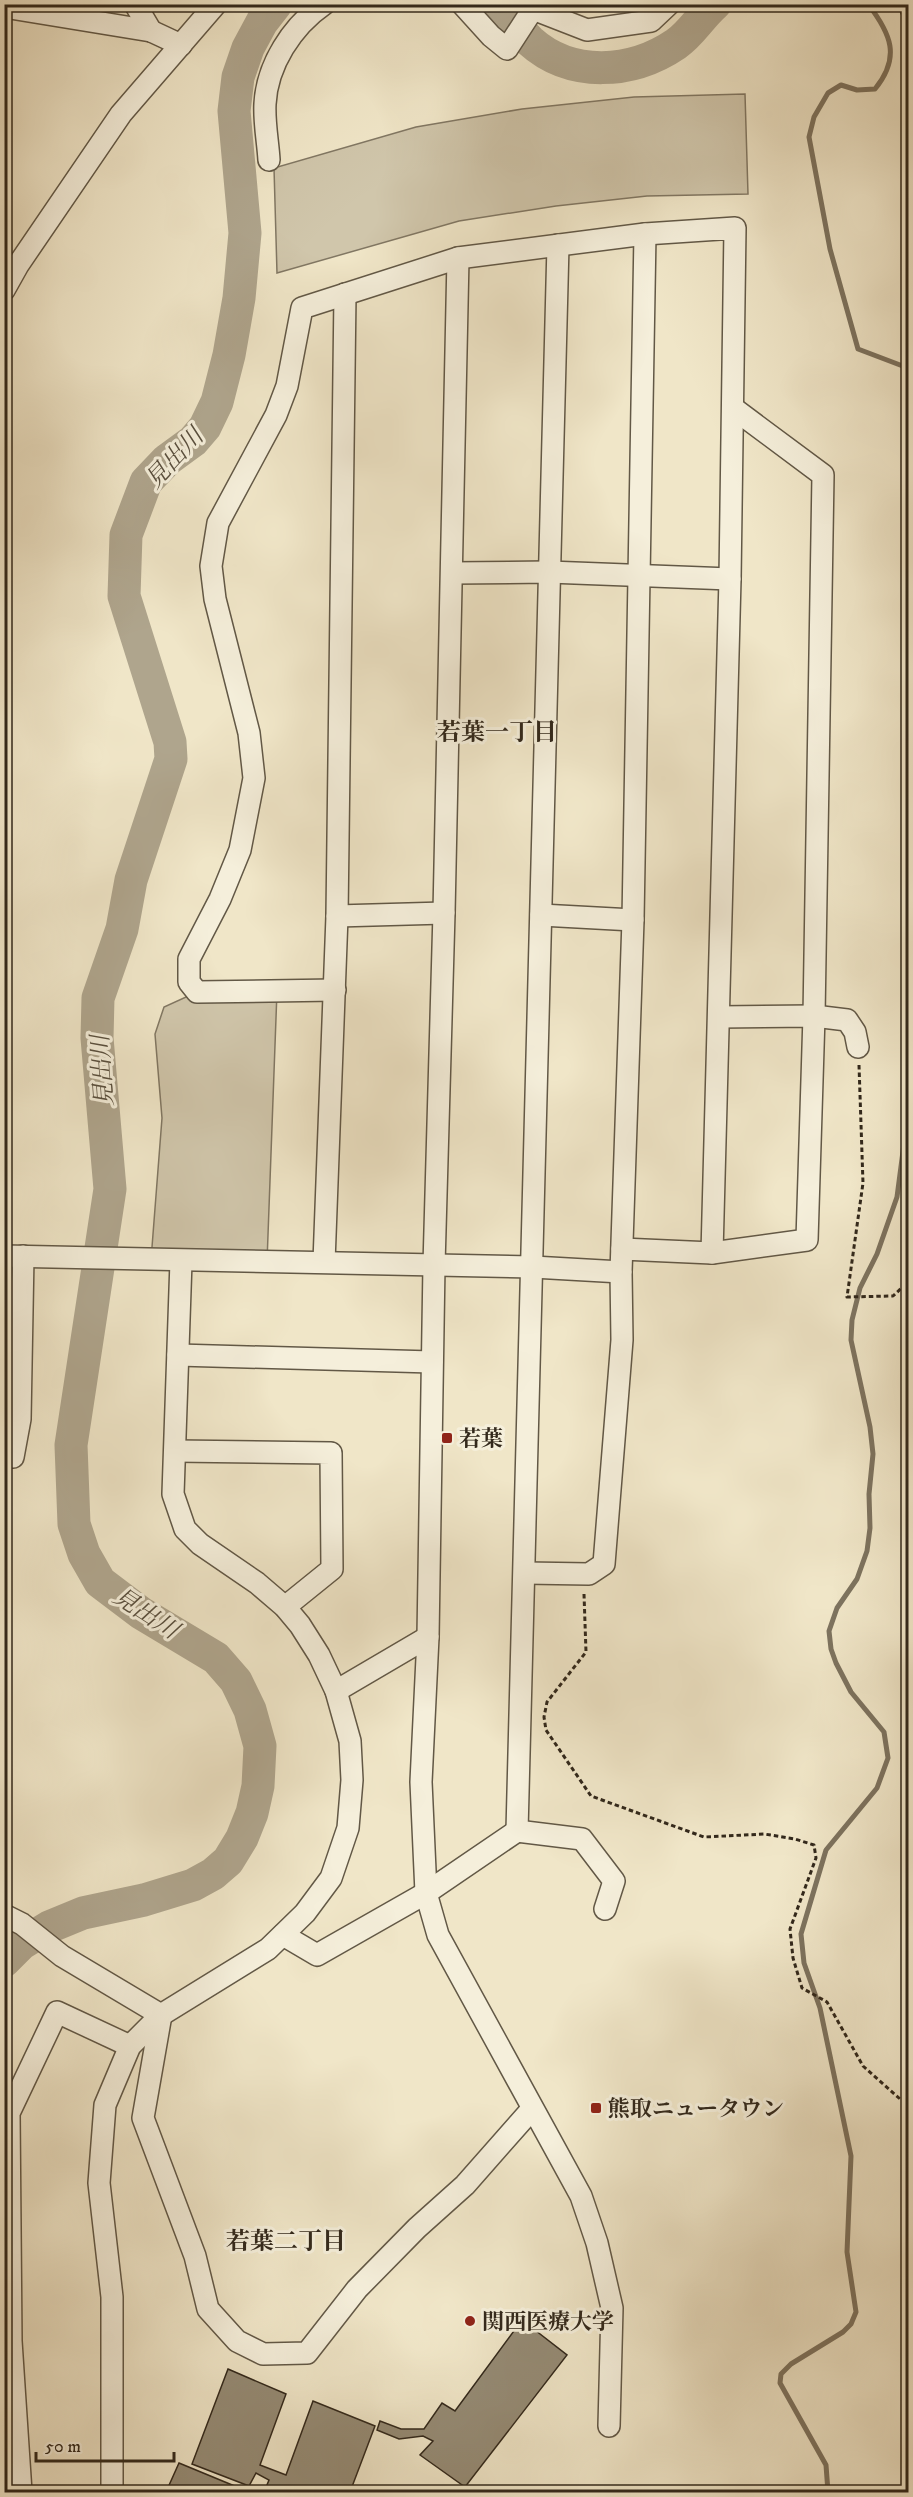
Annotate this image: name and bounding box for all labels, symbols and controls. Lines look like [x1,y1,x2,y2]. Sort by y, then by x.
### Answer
water label: 見出川 [139,420,212,495]
district label: 若葉一丁目 [437,718,557,748]
water label: 見出川 [85,1031,120,1108]
place label: 若葉 [459,1426,503,1453]
marker: 若葉 [440,1431,454,1445]
water label: 見出川 [107,1582,186,1648]
place label: 熊取ニュータウン [608,2096,784,2123]
marker: 熊取ニュータウン [589,2101,603,2115]
district label: 若葉二丁目 [226,2227,346,2257]
place label: 関西医療大学 [482,2309,614,2336]
marker: 関西医療大学 [463,2314,477,2328]
scale bar [36,2425,174,2463]
text: 50 m [45,2436,81,2458]

